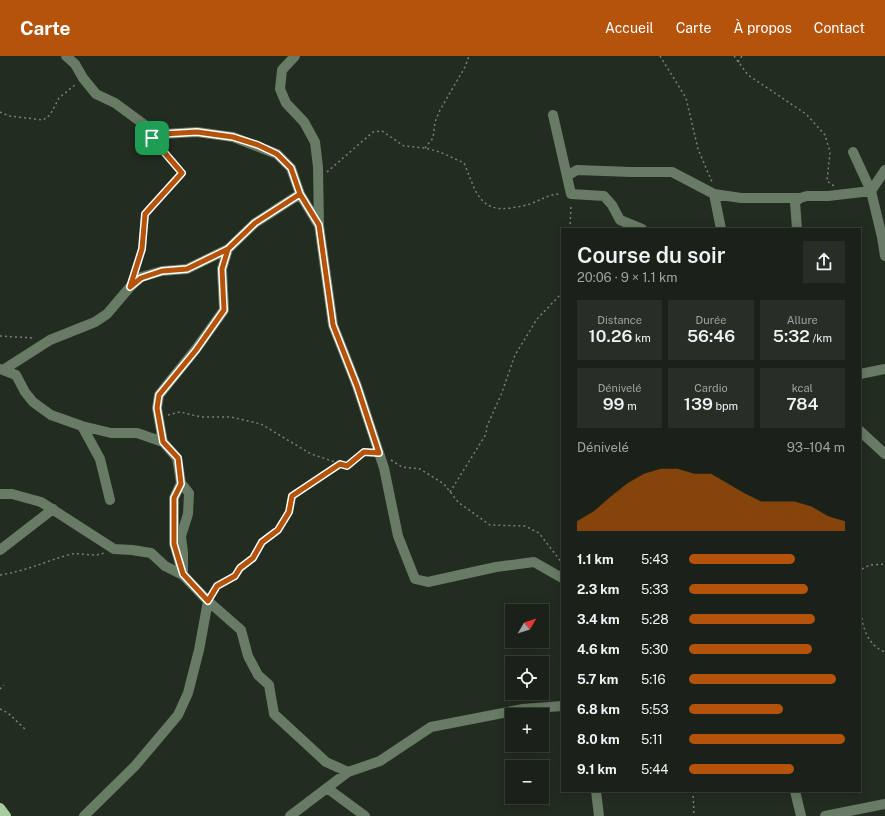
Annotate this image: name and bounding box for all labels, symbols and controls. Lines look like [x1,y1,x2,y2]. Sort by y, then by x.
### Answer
text: Carte [20,17,70,39]
text: Accueil [605,20,654,36]
text: Carte [676,20,712,36]
text: À propos [734,20,792,36]
text: Contact [814,20,865,36]
pin [135,121,169,155]
icon: arrive [141,127,163,149]
button: share [803,241,845,283]
text: Course du soir [577,242,726,268]
text: 20:06 · 9 × 1.1 km [577,270,677,285]
text: Distance [597,314,642,326]
text: Durée [696,314,726,326]
text: Allure [787,314,818,326]
text: 10.26 [589,326,632,346]
text: 56:46 [687,326,735,346]
text: 5:32 [773,326,810,346]
text: km [632,332,651,344]
text: /km [810,332,832,344]
text: Dénivelé [598,382,642,394]
text: Cardio [694,382,728,394]
text: kcal [792,382,813,394]
text: 99 [603,394,624,414]
text: 139 [684,394,713,414]
text: 784 [786,394,819,414]
text: m [624,400,637,412]
text: bpm [713,400,738,412]
text: Dénivelé [577,440,629,455]
text: 93–104 m [787,440,845,455]
text: 1.1 km [577,552,614,567]
text: 5:43 [641,552,669,567]
text: 2.3 km [577,582,620,597]
text: 5:33 [641,582,669,597]
north arrow [505,604,549,648]
map controls [505,604,549,804]
text: 3.4 km [577,612,620,627]
text: 5:28 [641,612,669,627]
text: 4.6 km [577,642,620,657]
text: 5:30 [641,642,668,657]
button: locate [505,656,549,700]
text: 5.7 km [577,672,618,687]
text: 5:16 [641,672,666,687]
text: 6.8 km [577,702,620,717]
text: 5:53 [641,702,669,717]
button: + [505,708,549,752]
text: 8.0 km [577,732,620,747]
text: 5:11 [641,732,663,747]
button: − [505,760,549,804]
text: 9.1 km [577,762,617,777]
text: 5:44 [641,762,669,777]

